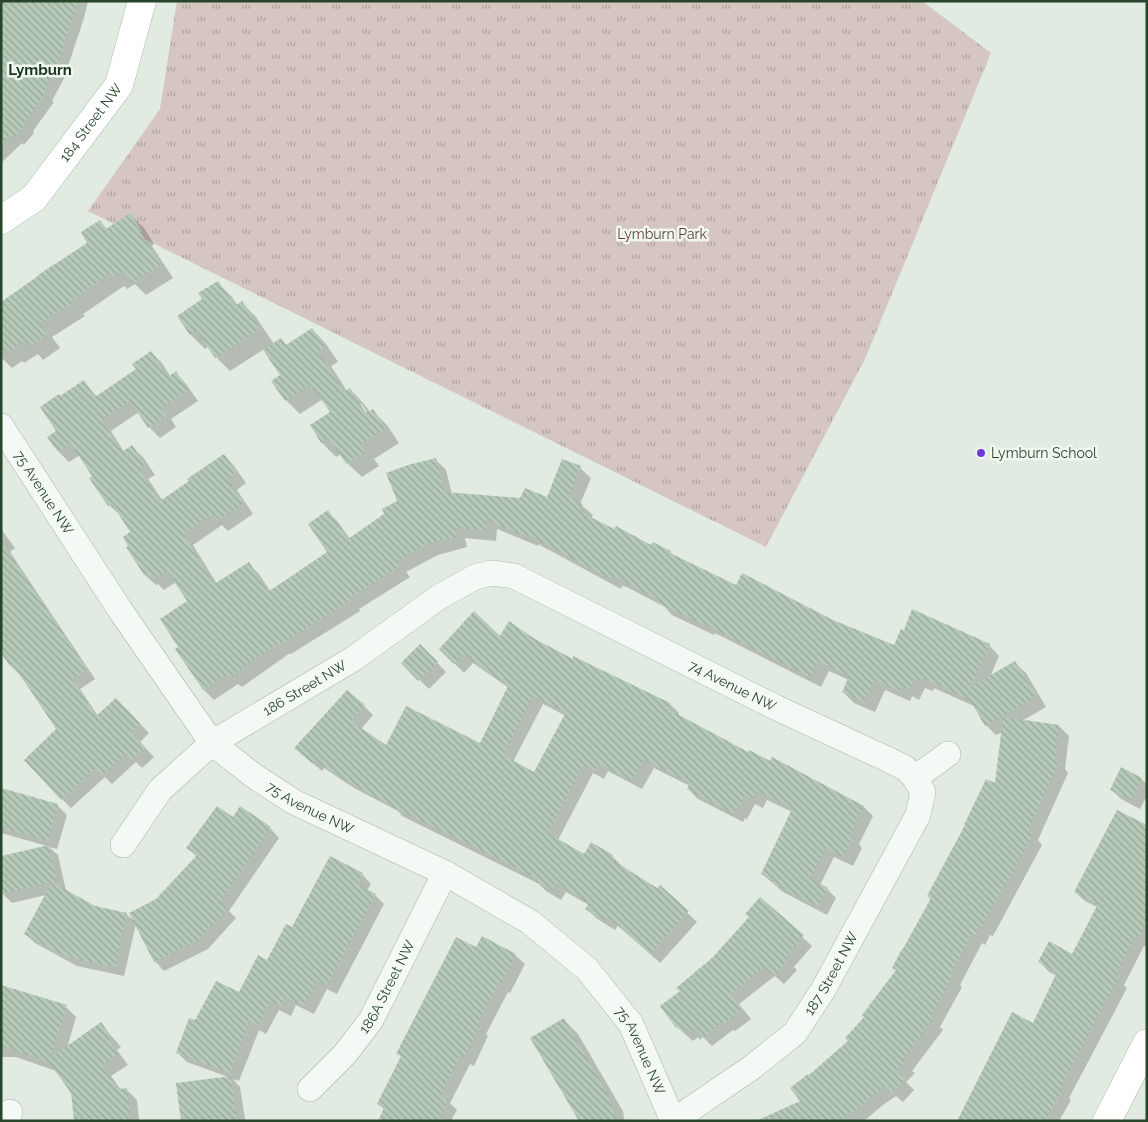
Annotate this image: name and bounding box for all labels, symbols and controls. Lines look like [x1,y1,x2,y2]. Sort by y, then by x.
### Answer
district label: Lymburn [8,61,72,79]
street label: 184 Street NW [56,80,125,165]
park label: Lymburn Park [617,226,707,242]
place label: Lymburn School [991,445,1097,461]
marker: Lymburn School [975,447,987,459]
street label: 75 Avenue NW [11,448,77,537]
street label: 186 Street NW [260,657,349,719]
street label: 74 Avenue NW [686,657,779,715]
street label: 75 Avenue NW [264,778,357,837]
street label: 187 Street NW [801,929,861,1018]
street label: 186A Street NW [356,937,418,1037]
street label: 75 Avenue NW [612,1003,669,1097]

